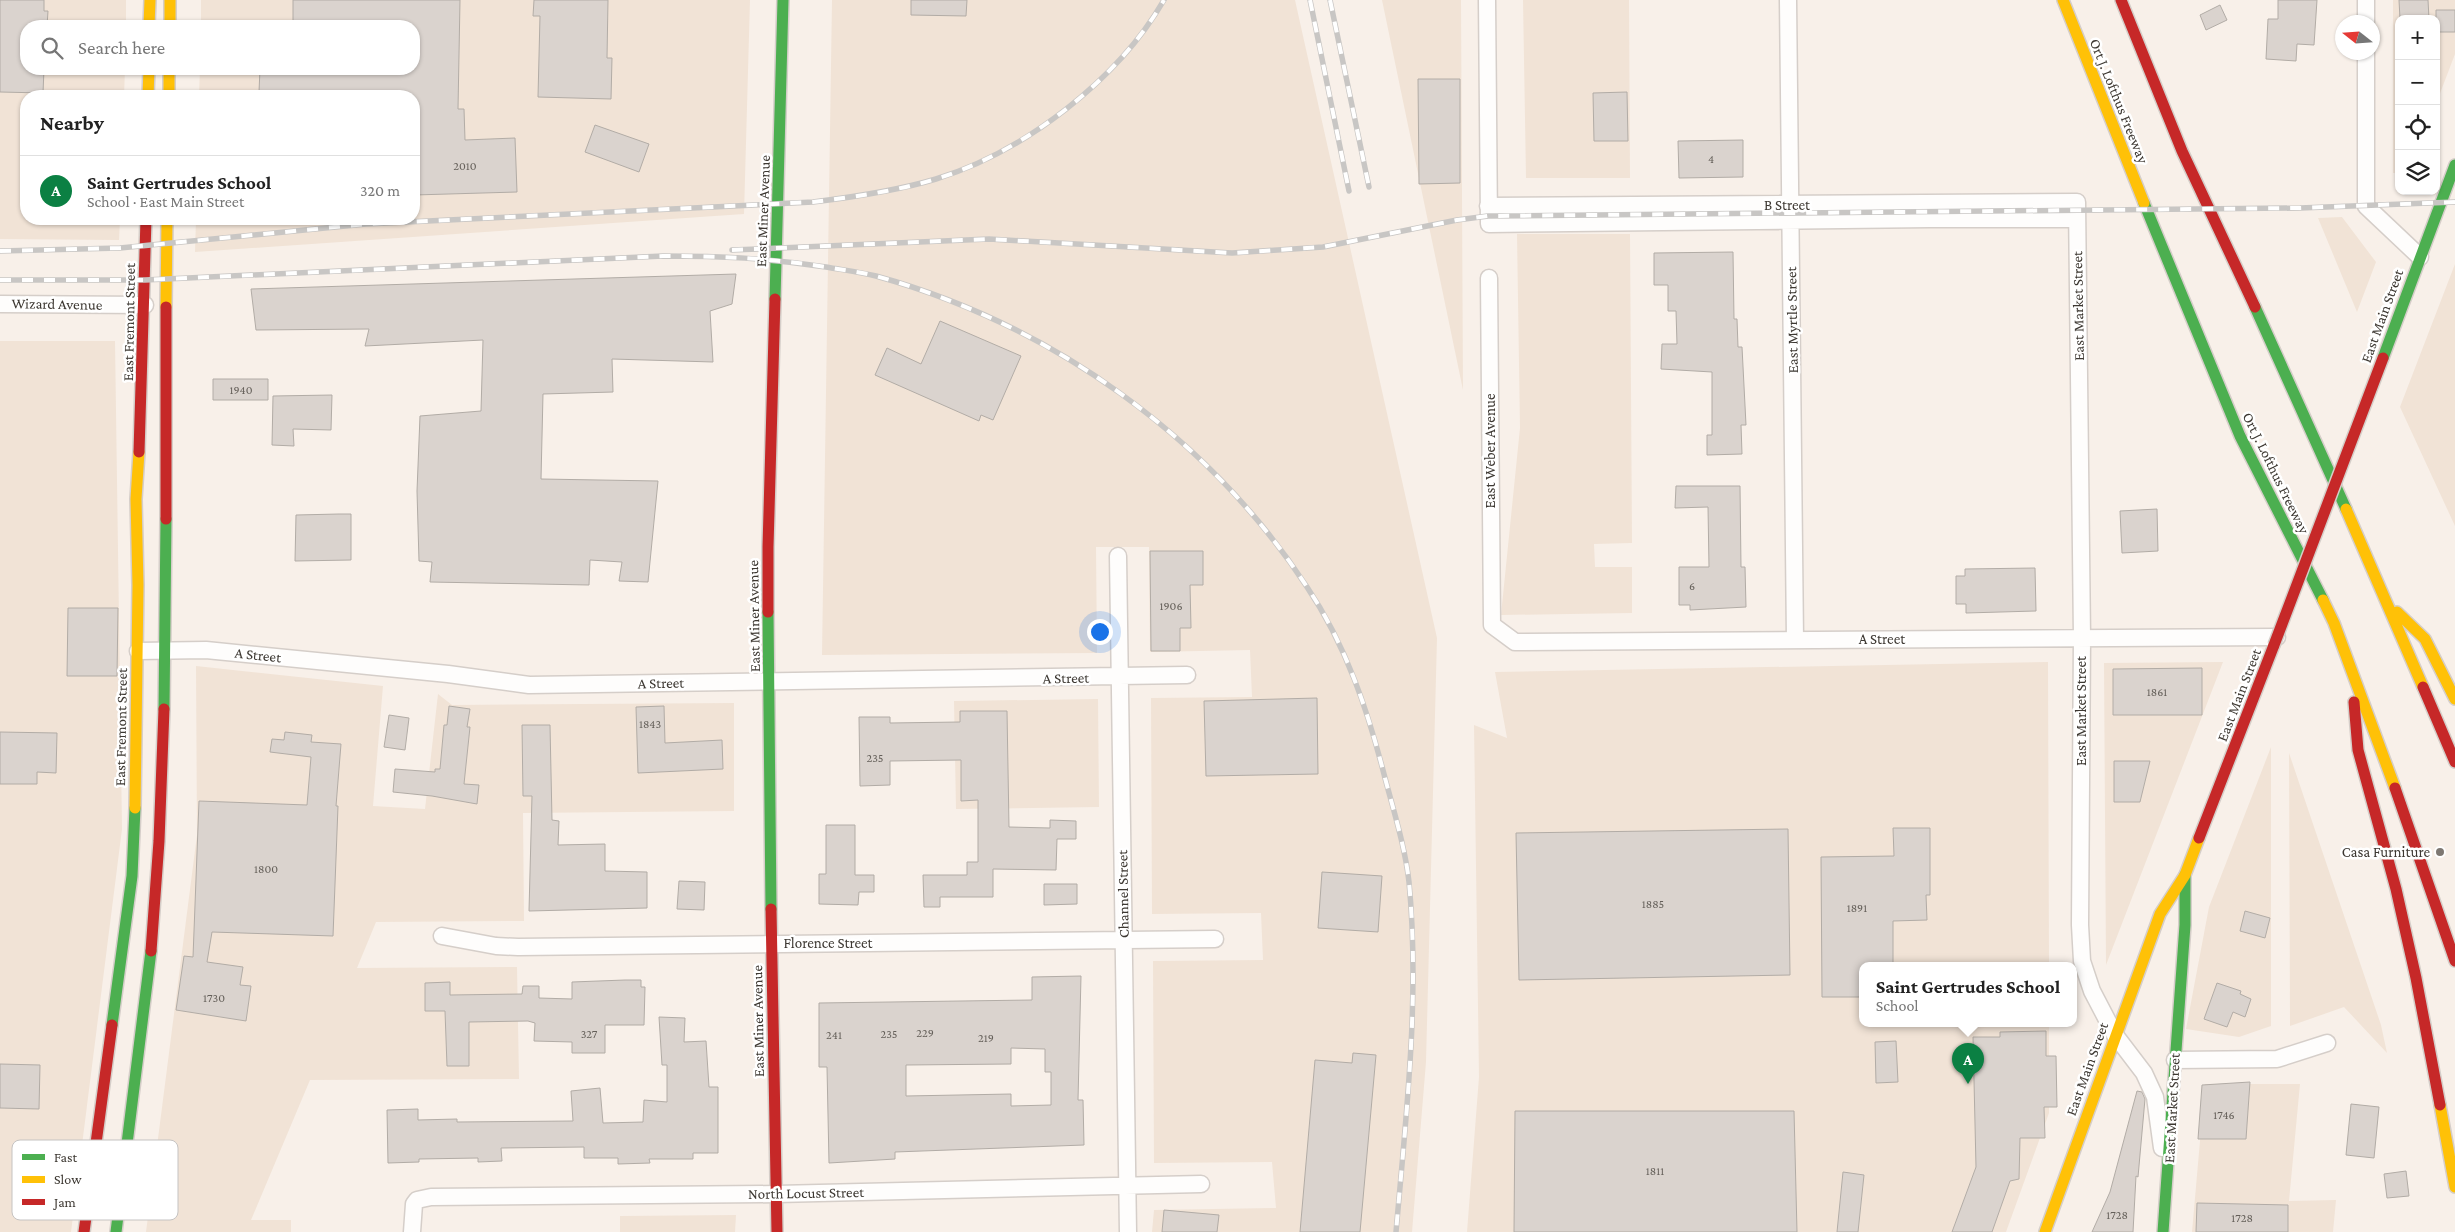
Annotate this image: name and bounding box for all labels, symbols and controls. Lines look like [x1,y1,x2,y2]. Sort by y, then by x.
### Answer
north arrow [2335,15,2380,60]
map controls [2395,15,2440,195]
button: + [2395,15,2440,60]
search box [20,20,420,75]
icon: search [38,34,66,62]
street label: Ort J. Lofthus Freeway [2086,36,2151,166]
text: Search here [78,37,165,58]
button: − [2395,60,2440,105]
button: locate [2395,105,2440,150]
text: Nearby [40,111,104,135]
button: layers [2395,150,2440,195]
house number: 4 [1708,152,1714,166]
street label: East Miner Avenue [753,154,773,267]
house number: 2010 [453,159,477,173]
text: Saint Gertrudes School [87,172,271,193]
text: A [51,182,61,199]
text: 320 m [360,182,400,199]
text: School · East Main Street [87,193,244,210]
street label: B Street [1764,197,1811,213]
street label: East Market Street [2069,250,2087,361]
street label: East Fremont Street [120,262,138,381]
street label: East Myrtle Street [1783,265,1802,374]
street label: East Main Street [2358,266,2407,365]
street label: Wizard Avenue [12,295,103,313]
house number: 1940 [230,383,253,397]
street label: East Weber Avenue [1482,393,1498,509]
street label: Ort J. Lofthus Freeway [2239,410,2312,537]
street label: East Miner Avenue [745,559,763,672]
house number: 6 [1689,579,1695,593]
house number: 1906 [1160,599,1182,613]
your location [1087,619,1113,645]
street label: A Street [1859,631,1906,647]
street label: A Street [234,645,283,665]
street label: East Main Street [2214,645,2264,744]
street label: East Market Street [2073,655,2089,766]
street label: East Fremont Street [112,667,130,786]
street label: A Street [1043,670,1090,686]
street label: A Street [638,675,685,691]
house number: 1861 [2147,685,2167,699]
house number: 1843 [639,717,661,731]
house number: 235 [866,751,884,765]
place label: Casa Furniture [2342,844,2430,860]
marker: Casa Furniture [2434,846,2446,858]
street label: Channel Street [1114,849,1132,938]
house number: 1800 [254,862,278,876]
house number: 1885 [1642,897,1664,911]
house number: 1891 [1847,901,1867,915]
street label: Florence Street [783,935,874,951]
popup [1859,962,2077,1027]
street label: East Miner Avenue [749,964,767,1077]
text: Saint Gertrudes School [1876,976,2060,997]
house number: 1730 [203,991,225,1005]
text: School [1876,997,1919,1014]
street label: East Main Street [2063,1019,2112,1118]
house number: 229 [916,1026,934,1040]
house number: 327 [581,1027,598,1041]
house number: 235 [880,1027,898,1041]
house number: 241 [826,1028,842,1042]
house number: 219 [978,1031,994,1045]
pin: A [1952,1043,1984,1084]
street label: East Market Street [2161,1052,2183,1163]
house number: 1746 [2213,1108,2235,1122]
legend [12,1140,178,1220]
text: Fast [54,1149,78,1165]
house number: 1811 [1646,1164,1664,1178]
text: Slow [54,1171,82,1187]
street label: North Locust Street [748,1184,865,1202]
text: Jam [52,1194,76,1210]
house number: 1728 [2106,1208,2128,1222]
house number: 1728 [2231,1211,2253,1225]

